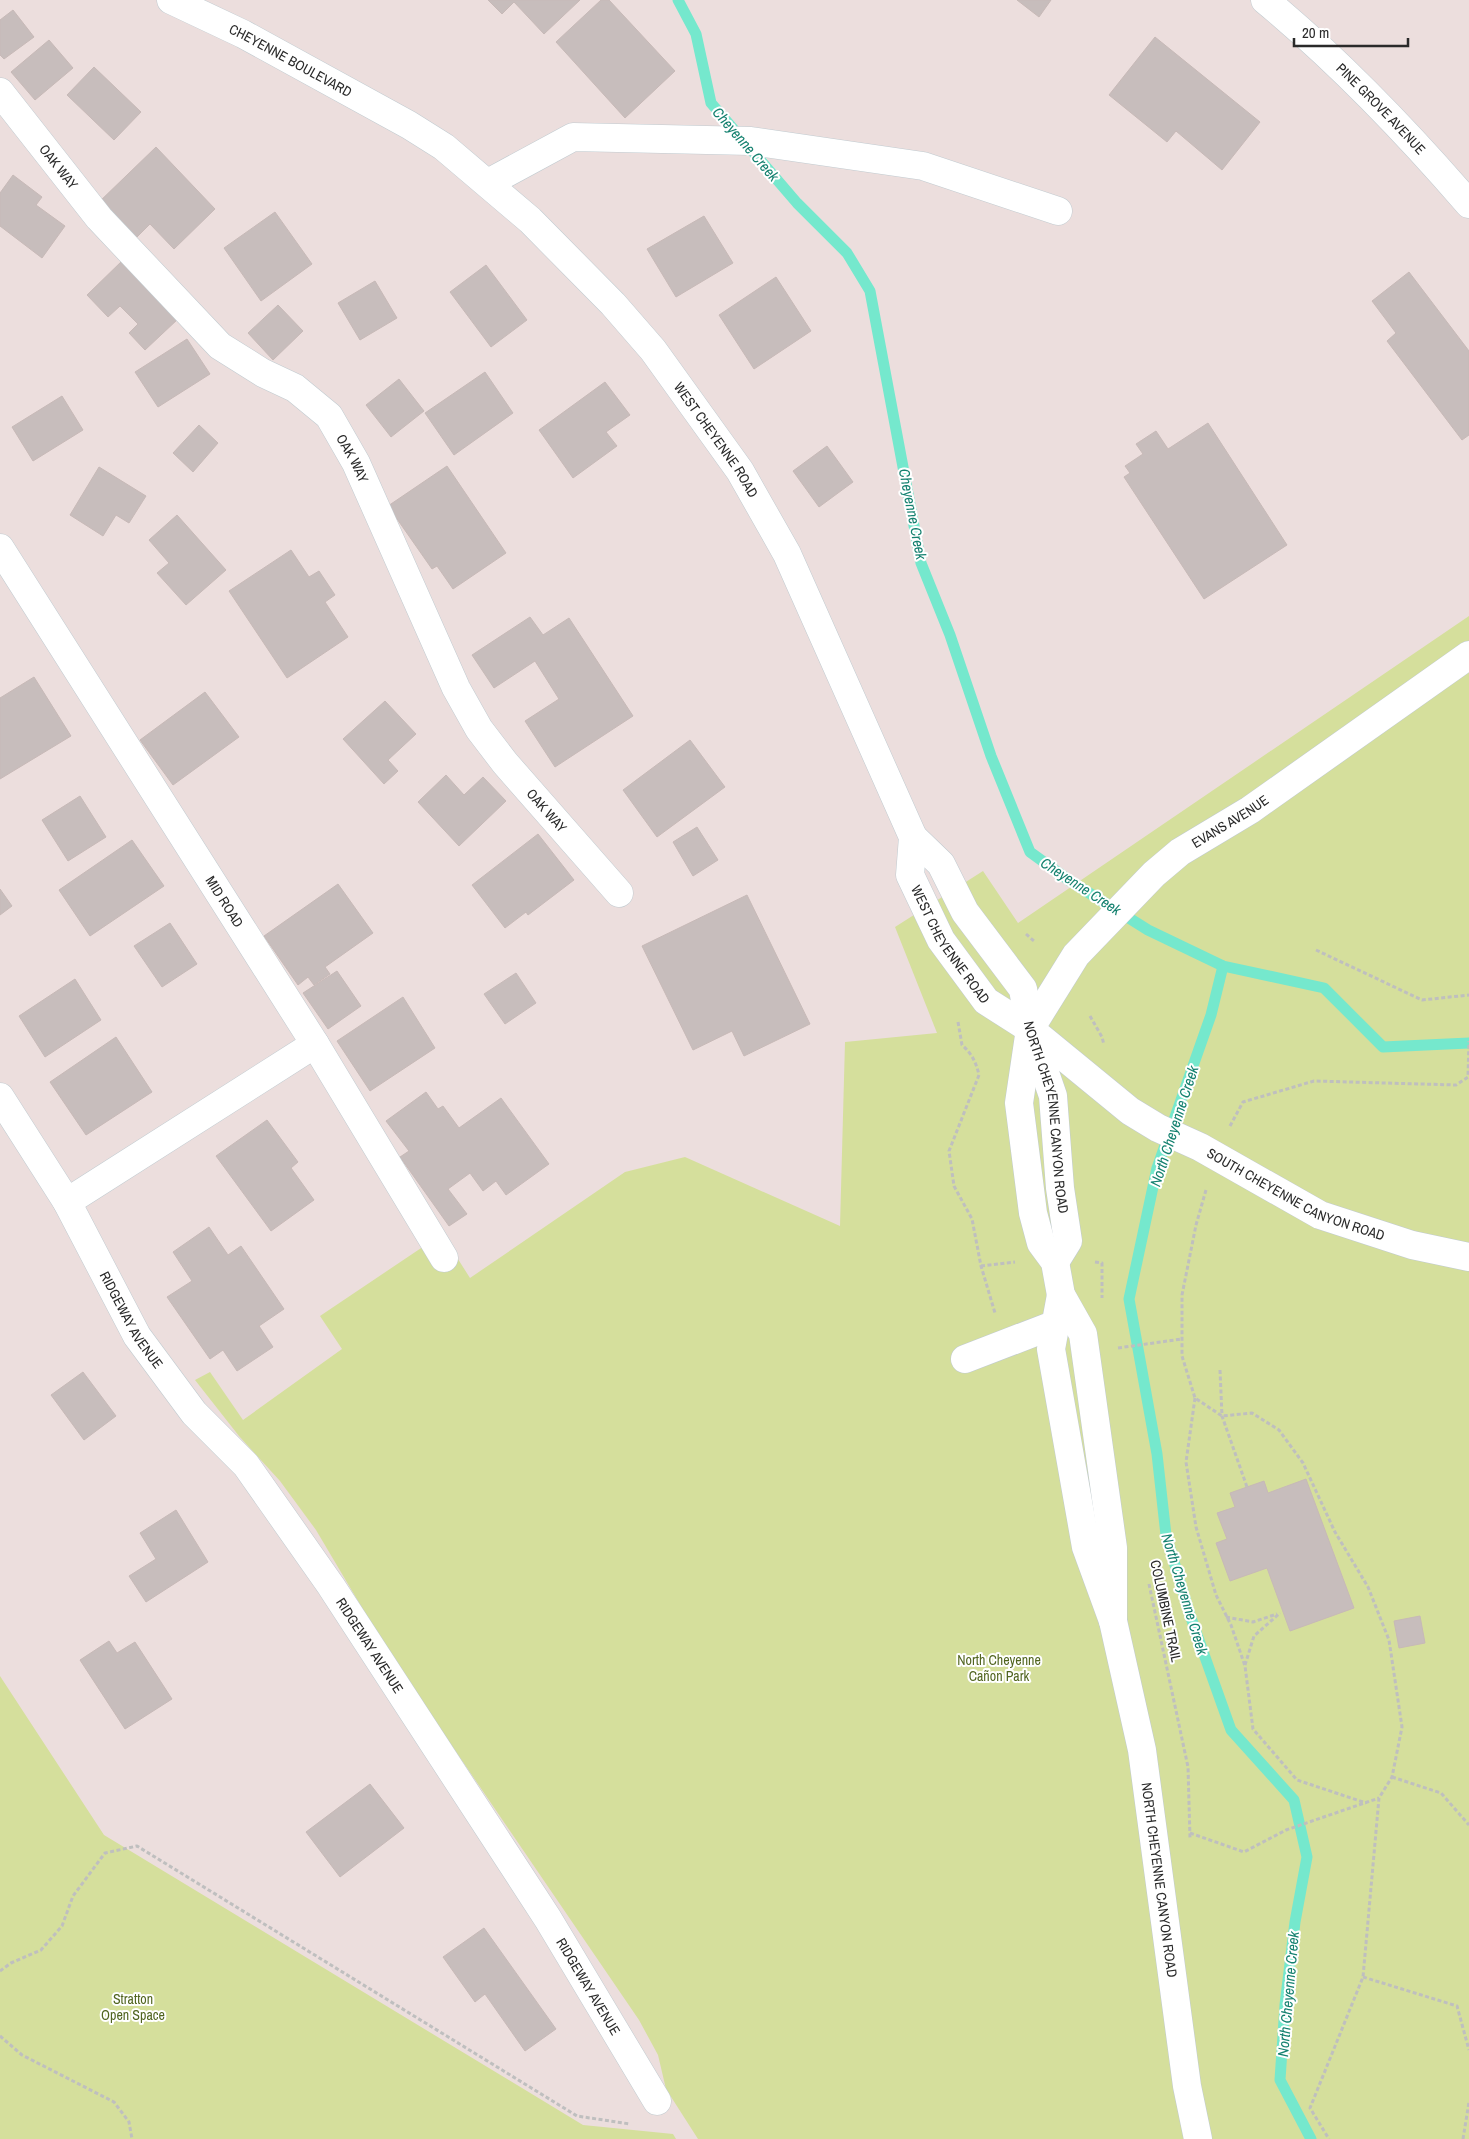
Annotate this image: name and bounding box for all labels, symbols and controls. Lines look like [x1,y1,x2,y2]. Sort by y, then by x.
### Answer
scale bar [1294,15,1408,47]
street label: CHEYENNE BOULEVARD [226,20,355,101]
text: 20 m [1302,22,1329,43]
street label: PINE GROVE AVENUE [1333,59,1429,158]
water label: Cheyenne Creek [708,102,785,186]
street label: OAK WAY [35,141,82,193]
street label: WEST CHEYENNE ROAD [670,379,762,501]
street label: OAK WAY [332,431,373,486]
water label: Cheyenne Creek [894,467,932,562]
street label: OAK WAY [523,785,571,836]
street label: EVANS AVENUE [1188,791,1272,852]
water label: Cheyenne Creek [1037,852,1126,920]
street label: MID ROAD [202,873,248,931]
street label: WEST CHEYENNE ROAD [907,882,994,1007]
street label: NORTH CHEYENNE CANYON ROAD [1020,1020,1073,1215]
water label: North Cheyenne Creek [1145,1062,1204,1189]
street label: SOUTH CHEYENNE CANYON ROAD [1204,1144,1387,1244]
street label: RIDGEWAY AVENUE [96,1268,167,1372]
water label: North Cheyenne Creek [1157,1531,1214,1658]
street label: COLUMBINE TRAIL [1146,1558,1186,1664]
street label: RIDGEWAY AVENUE [332,1594,407,1697]
park label: North Cheyenne Cañon Park [957,1651,1041,1685]
street label: NORTH CHEYENNE CANYON ROAD [1137,1781,1181,1978]
water label: North Cheyenne Creek [1272,1930,1304,2058]
street label: RIDGEWAY AVENUE [552,1935,624,2038]
park label: Stratton Open Space [101,1990,165,2024]

